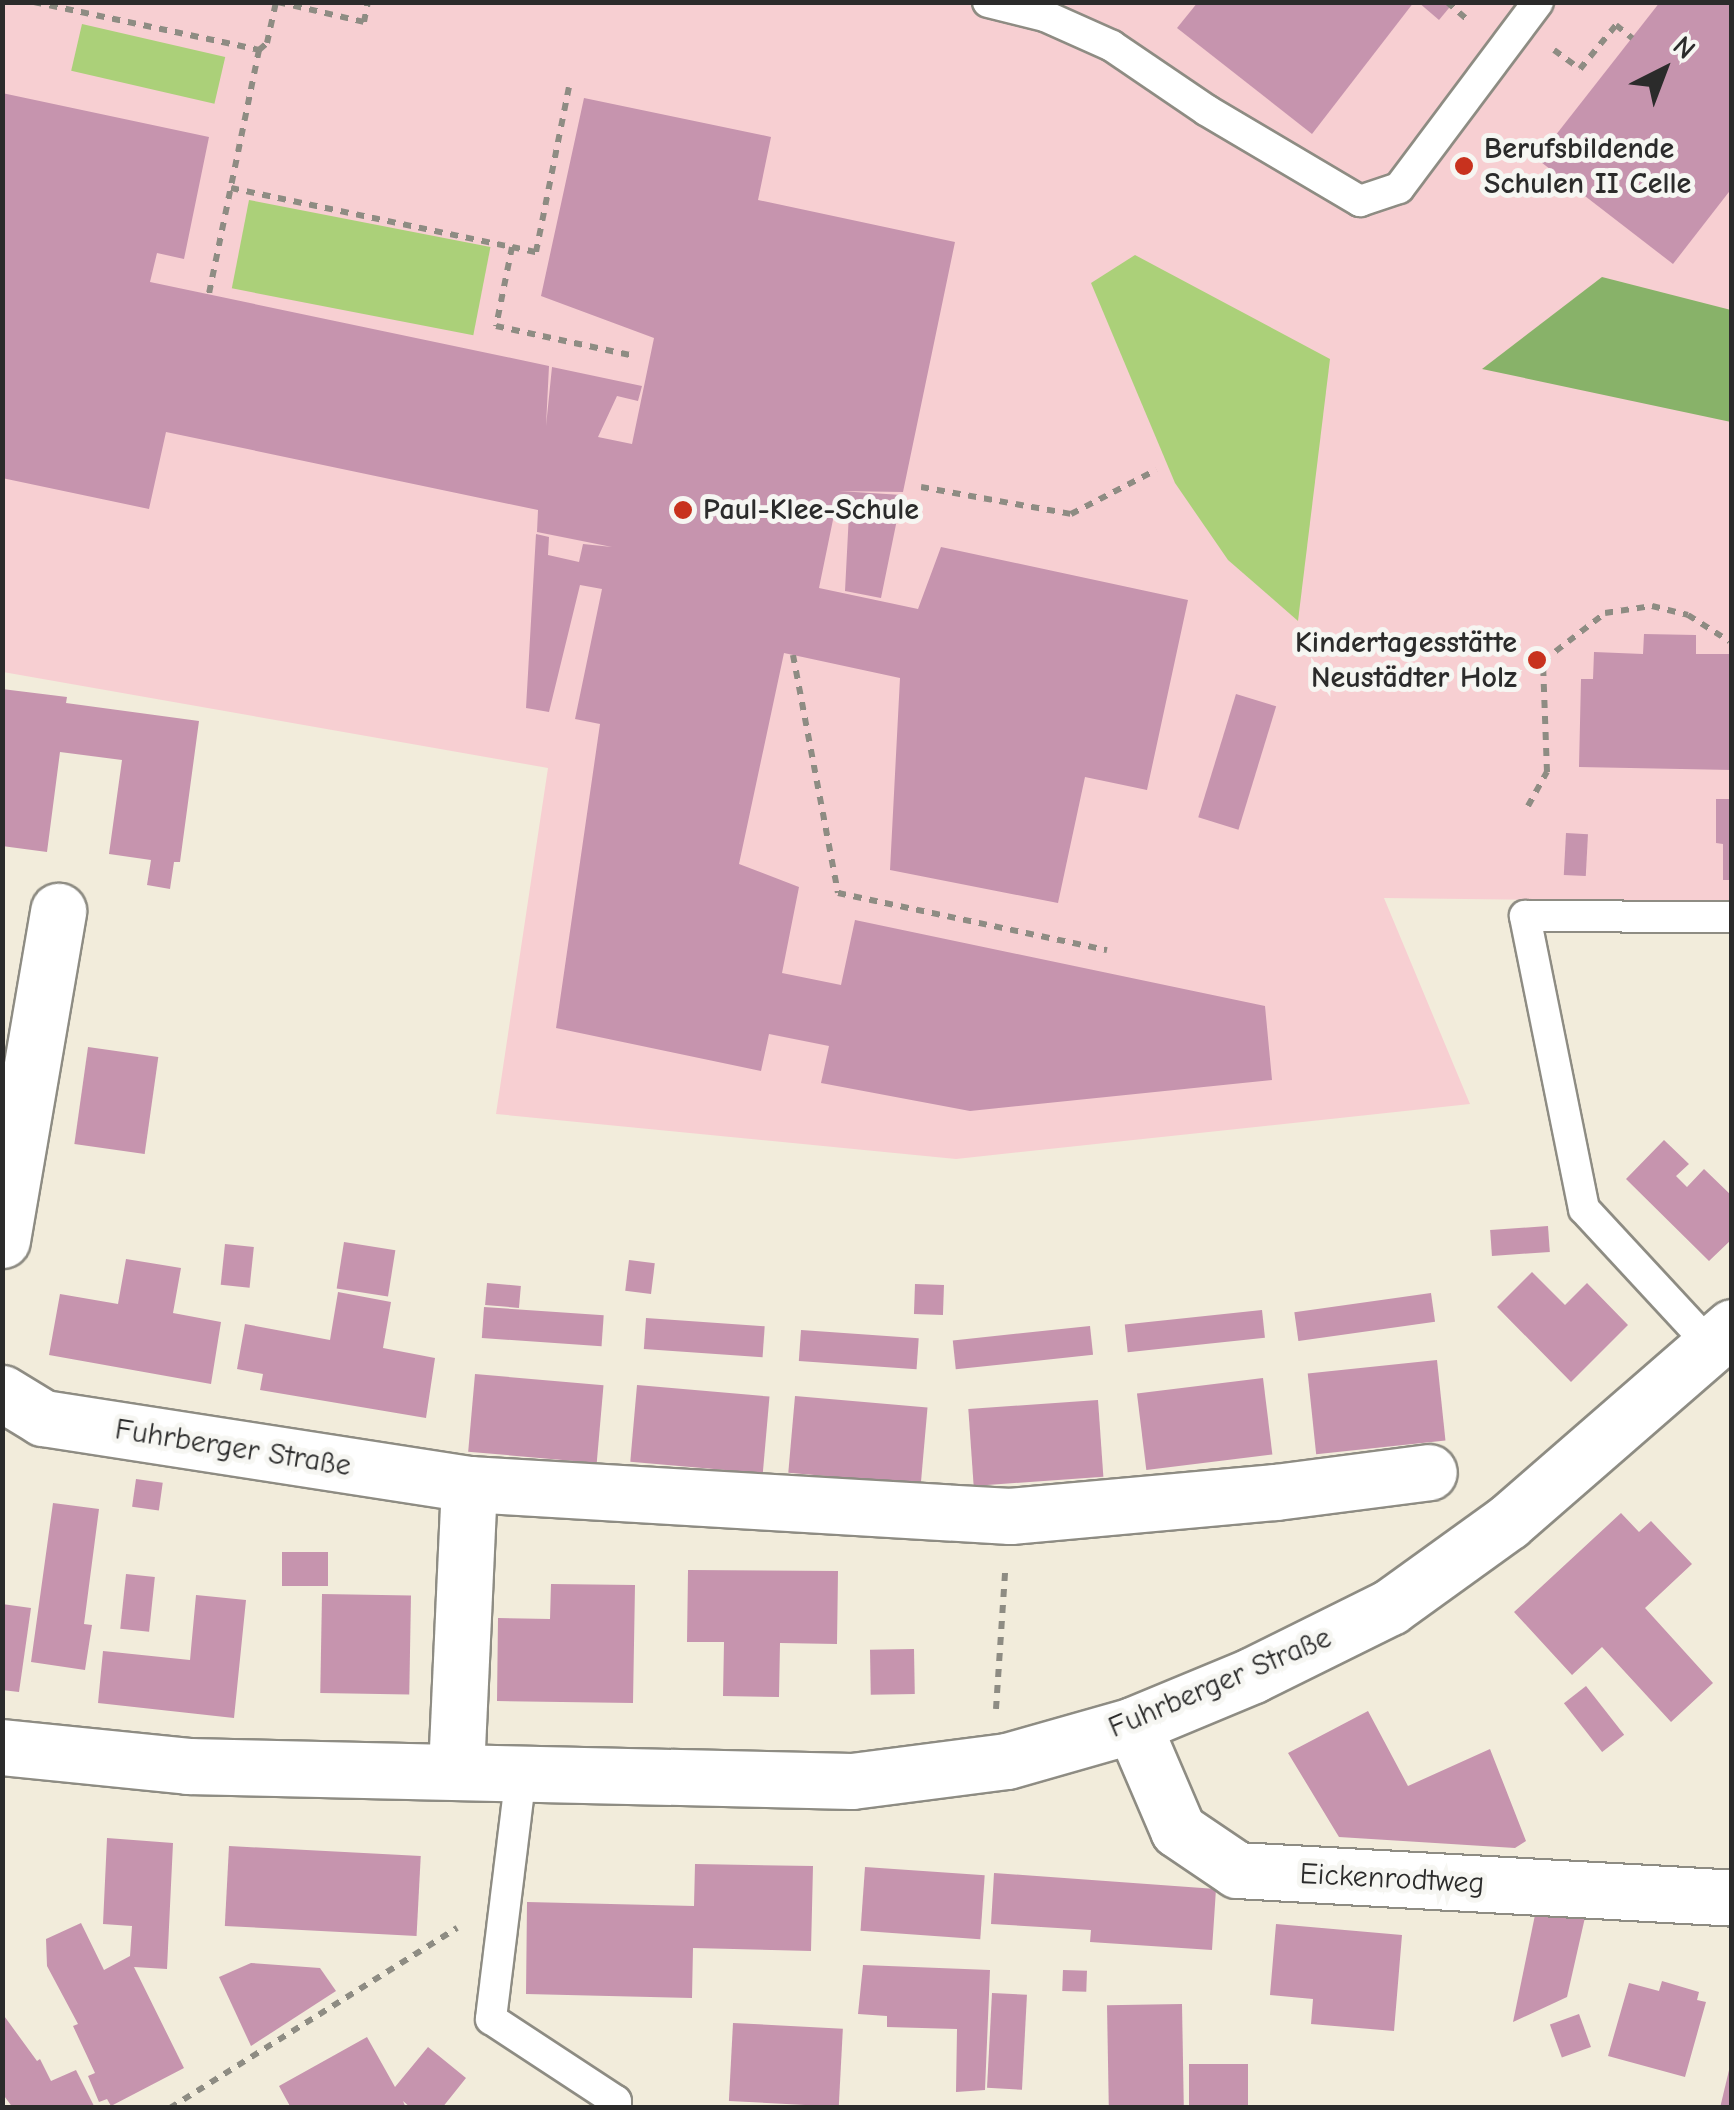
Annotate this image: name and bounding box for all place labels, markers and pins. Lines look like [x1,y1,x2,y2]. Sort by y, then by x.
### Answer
place label: Berufsbildende Schulen II Celle [1484,131,1691,202]
marker: Berufsbildende Schulen II Celle [1453,155,1475,177]
place label: Paul-Klee-Schule [703,492,919,528]
marker: Paul-Klee-Schule [672,499,694,521]
place label: Kindertagesstätte Neustädter Holz [1295,625,1517,696]
marker: Kindertagesstätte Neustädter Holz [1526,649,1548,671]

